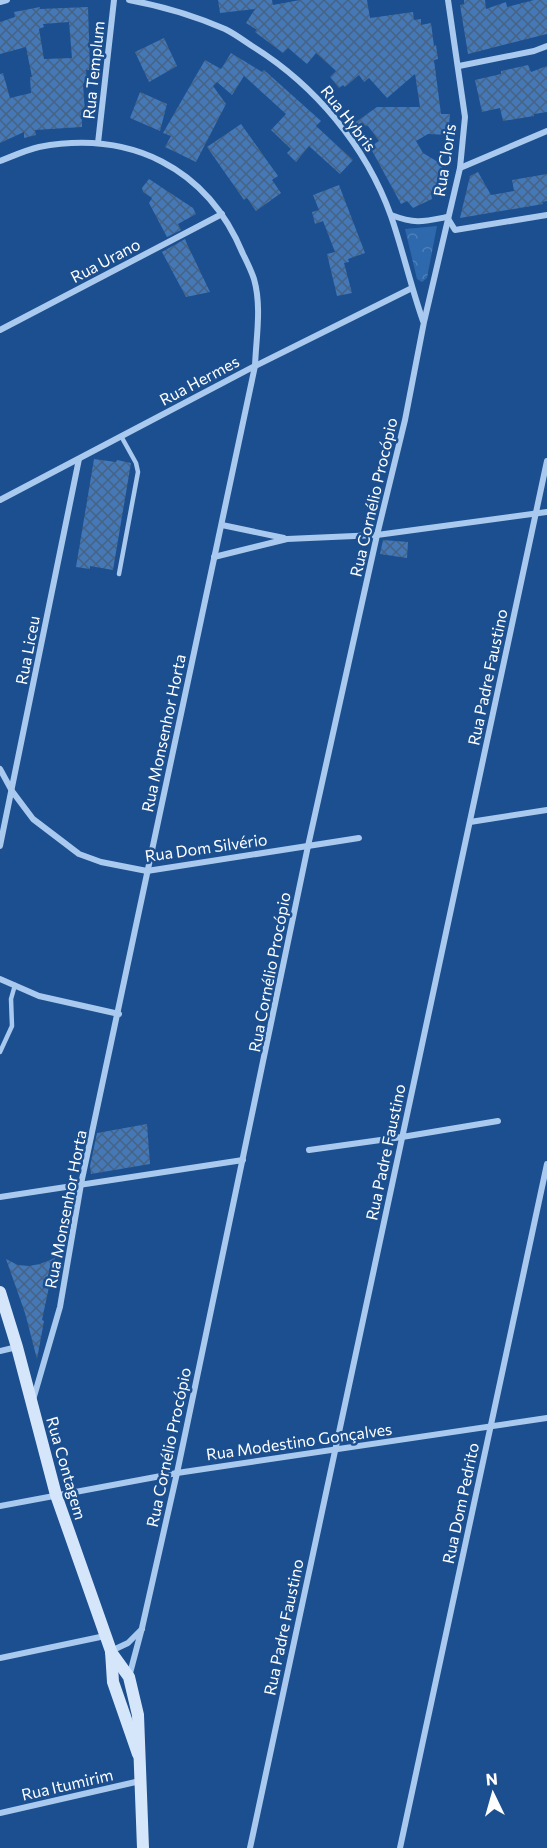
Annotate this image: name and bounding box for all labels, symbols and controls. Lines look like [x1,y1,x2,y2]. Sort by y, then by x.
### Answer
street label: Rua Templum [78,20,108,120]
street label: Rua Hybris [317,81,381,155]
street label: Rua Cloris [429,122,459,198]
street label: Rua Urano [67,234,143,286]
street label: Rua Hermes [156,351,242,409]
street label: Rua Cornélio Procópio [345,416,401,578]
street label: Rua Padre Faustino [463,607,511,747]
street label: Rua Liceu [11,614,43,686]
street label: Rua Monsenhor Horta [137,652,189,814]
street label: Rua Dom Silvério [144,829,268,865]
street label: Rua Cornélio Procópio [244,890,294,1054]
street label: Rua Padre Faustino [361,1082,409,1222]
street label: Rua Monsenhor Horta [40,1128,90,1290]
street label: Rua Cornélio Procópio [142,1365,194,1529]
street label: Rua Contagem [43,1414,91,1522]
street label: Rua Modestino Gonçalves [205,1419,393,1463]
street label: Rua Dom Pedrito [438,1441,482,1565]
street label: Rua Padre Faustino [259,1557,307,1697]
street label: Rua Itumirim [19,1764,115,1804]
north arrow [463,1764,523,1824]
text: N [485,1769,498,1789]

